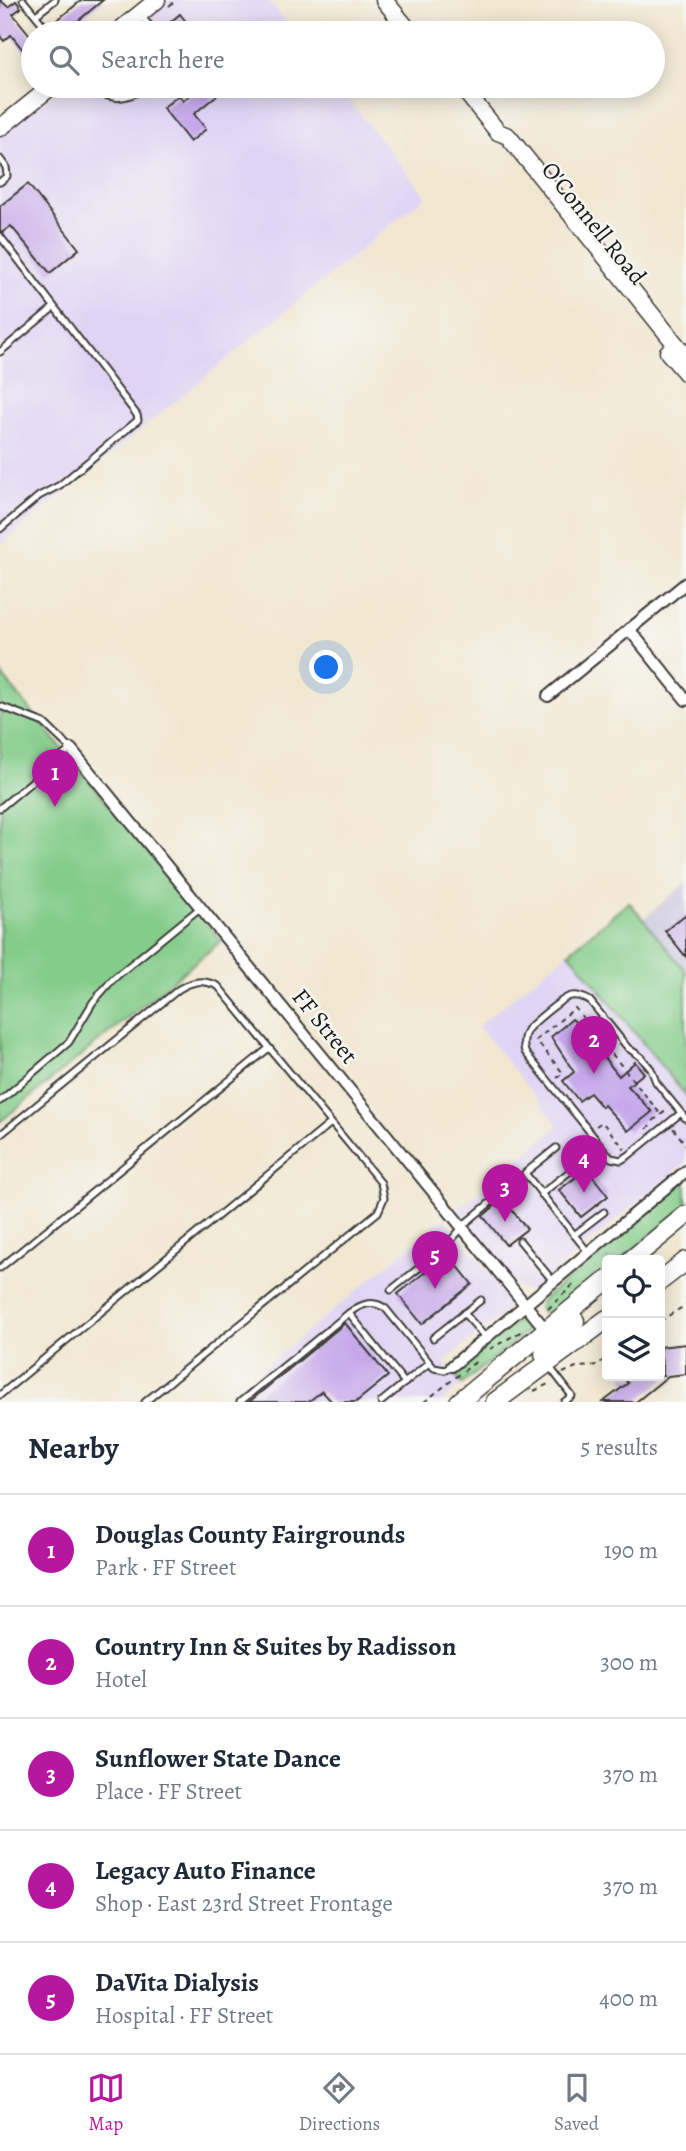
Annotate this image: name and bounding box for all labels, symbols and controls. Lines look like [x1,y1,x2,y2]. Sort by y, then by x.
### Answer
search box [21,21,665,98]
icon: search [45,41,83,79]
text: Search here [101,42,225,77]
street label: O'Connell Road [534,155,654,291]
your location [309,650,343,684]
pin: 1 [32,749,78,807]
street label: FF Street [285,982,365,1070]
pin: 2 [571,1016,617,1074]
pin: 4 [561,1135,607,1193]
pin: 3 [482,1164,528,1222]
pin: 5 [412,1231,458,1289]
map controls [602,1255,665,1381]
button: locate [602,1255,665,1318]
button: layers [602,1318,665,1381]
text: Nearby [28,1428,119,1468]
text: 5 results [581,1432,658,1463]
text: Douglas County Fairgrounds [95,1517,405,1552]
text: 1 [47,1535,55,1566]
text: 190 m [604,1535,658,1566]
text: Park · FF Street [95,1552,237,1583]
text: Country Inn & Suites by Radisson [95,1629,456,1664]
text: 2 [45,1647,57,1678]
text: 300 m [600,1647,658,1678]
text: Hotel [95,1664,147,1695]
text: Sunflower State Dance [95,1741,341,1776]
text: 3 [46,1759,56,1790]
text: 370 m [603,1759,658,1790]
text: Place · FF Street [95,1776,242,1807]
text: Legacy Auto Finance [95,1853,316,1888]
text: 4 [46,1871,56,1902]
text: 370 m [603,1871,658,1902]
text: Shop · East 23rd Street Frontage [95,1888,393,1919]
text: DaVita Dialysis [95,1965,259,2000]
text: 5 [46,1983,56,2014]
text: 400 m [599,1983,658,2014]
text: Hospital · FF Street [95,2000,273,2031]
tab: Map [87,2069,125,2137]
tab: Directions [299,2069,380,2137]
tab: Saved [554,2069,599,2137]

